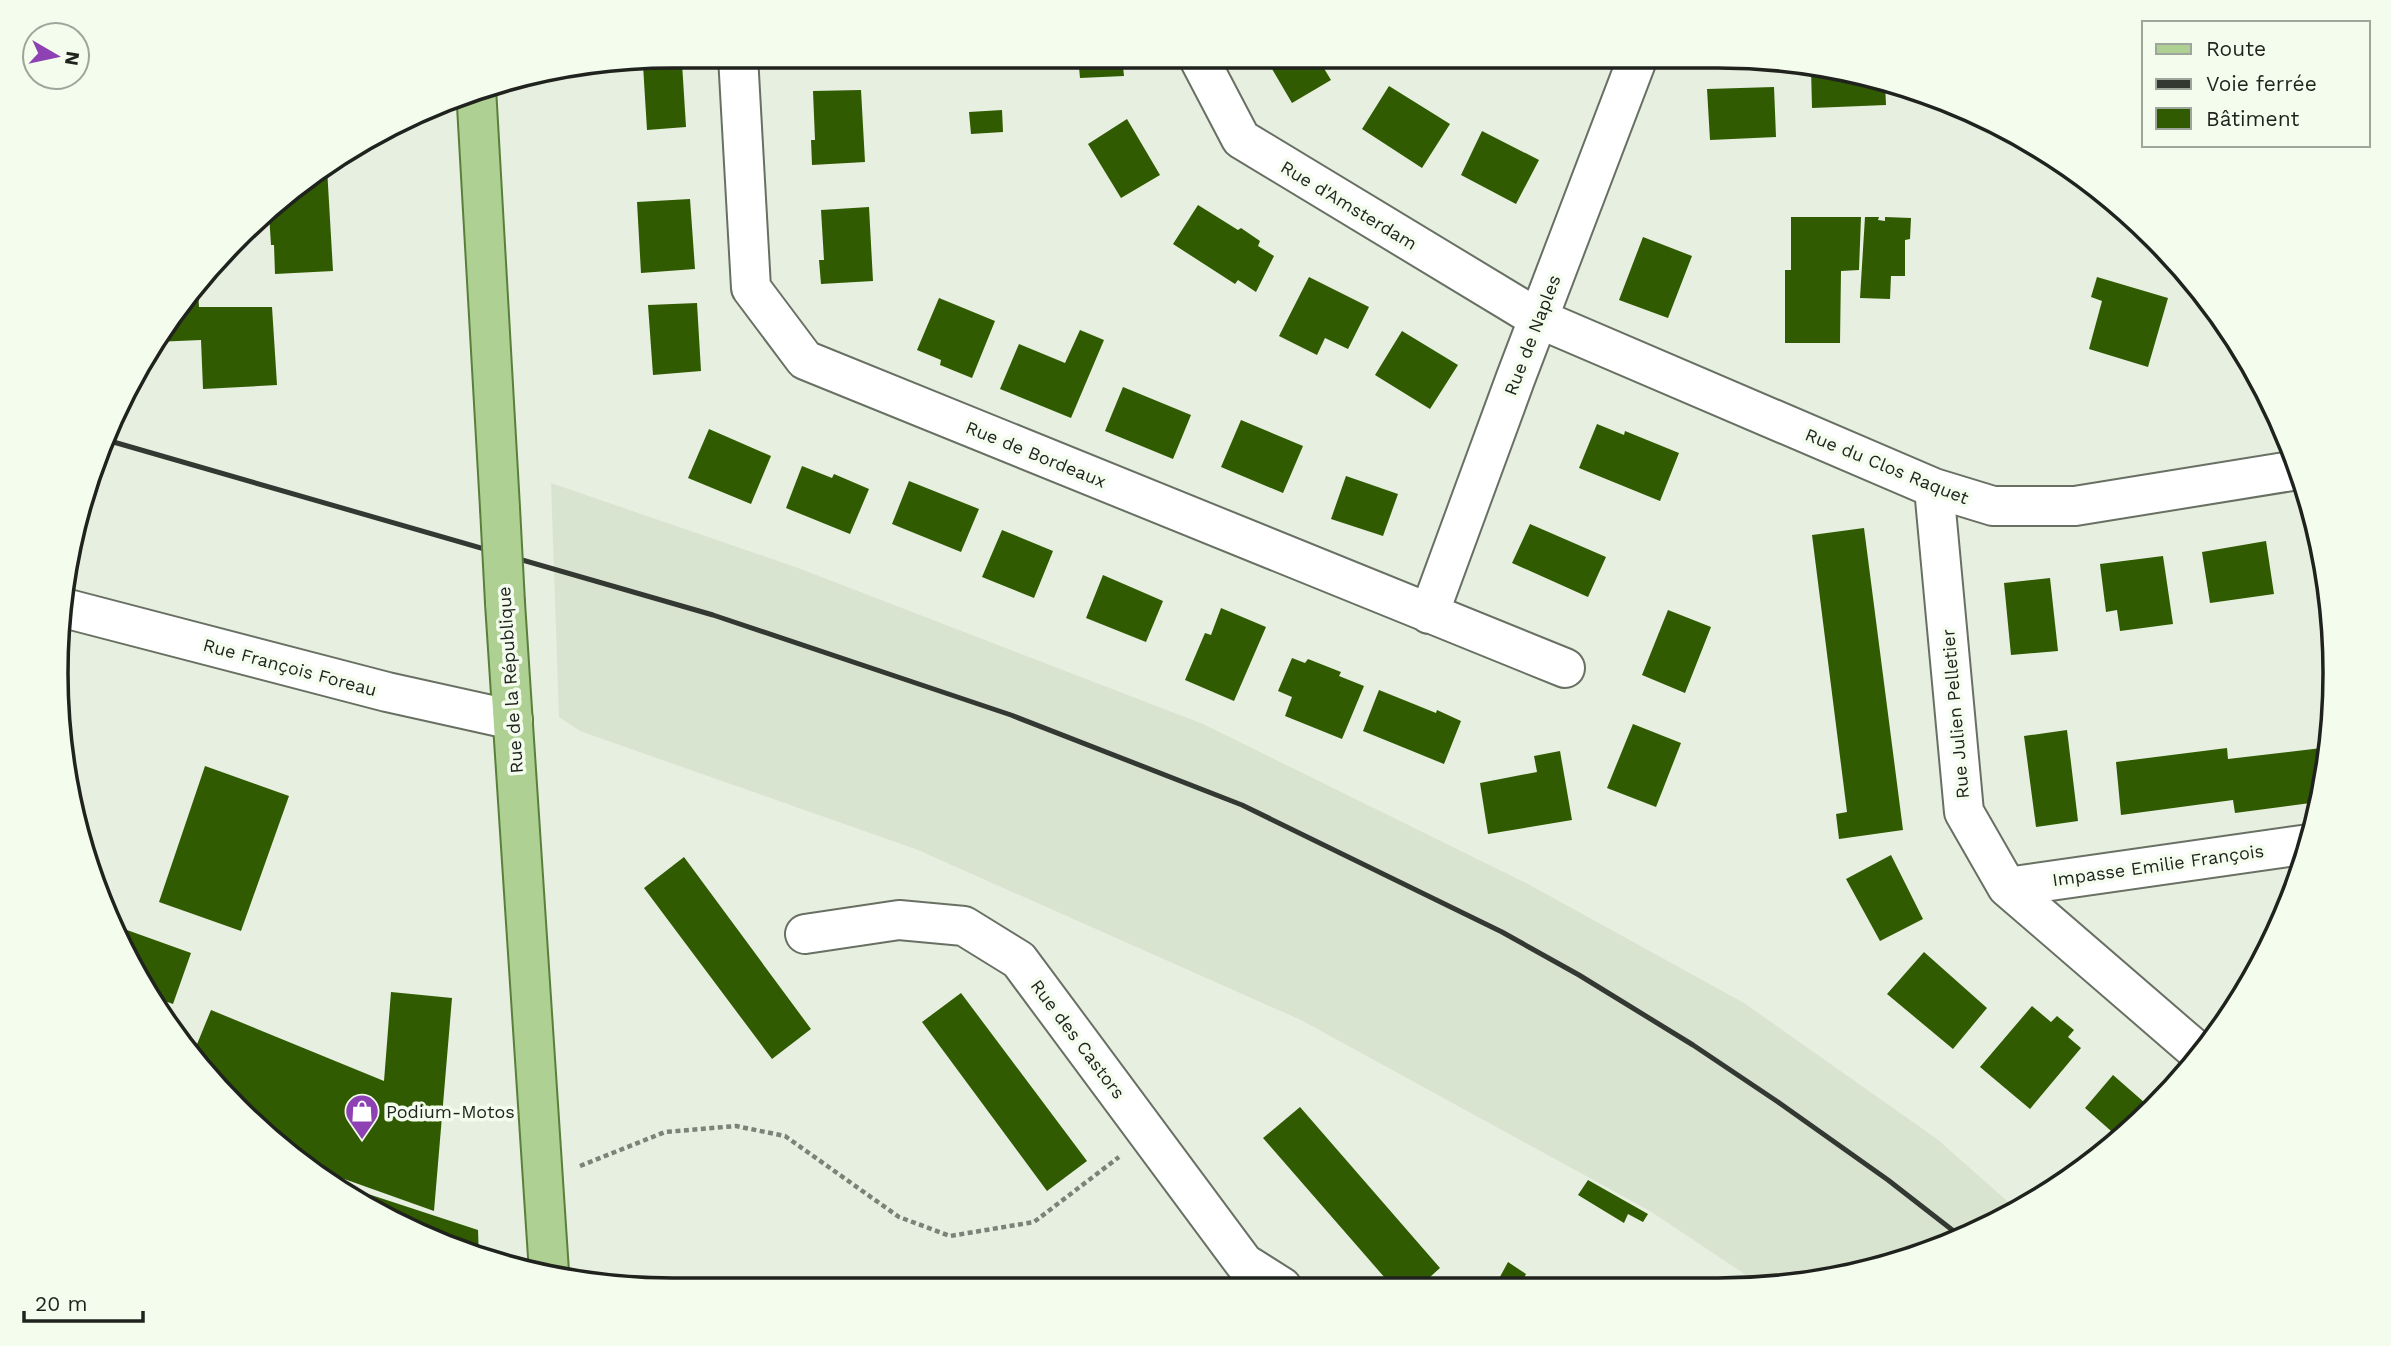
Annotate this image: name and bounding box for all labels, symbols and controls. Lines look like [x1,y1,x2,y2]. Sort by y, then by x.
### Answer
north arrow [21,21,91,91]
legend [2142,21,2370,147]
text: Route [2206,36,2266,61]
text: N [60,50,85,67]
text: Voie ferrée [2206,71,2317,96]
text: Bâtiment [2206,106,2300,131]
street label: Rue d'Amsterdam [1277,156,1421,254]
street label: Rue de Naples [1499,272,1565,398]
street label: Rue de Bordeaux [963,416,1109,492]
street label: Rue du Clos Raquet [1802,424,1972,509]
street label: Rue de la République [493,586,527,774]
street label: Rue Julien Pelletier [1937,628,1973,800]
street label: Rue François Foreau [201,634,379,700]
street label: Impasse Emilie François [2051,840,2265,890]
street label: Rue des Castors [1026,975,1130,1103]
shop icon: Podium-Motos [343,1092,381,1141]
place label: Podium-Motos [386,1101,515,1122]
scale bar [24,1280,144,1324]
text: 20 m [35,1291,87,1316]

